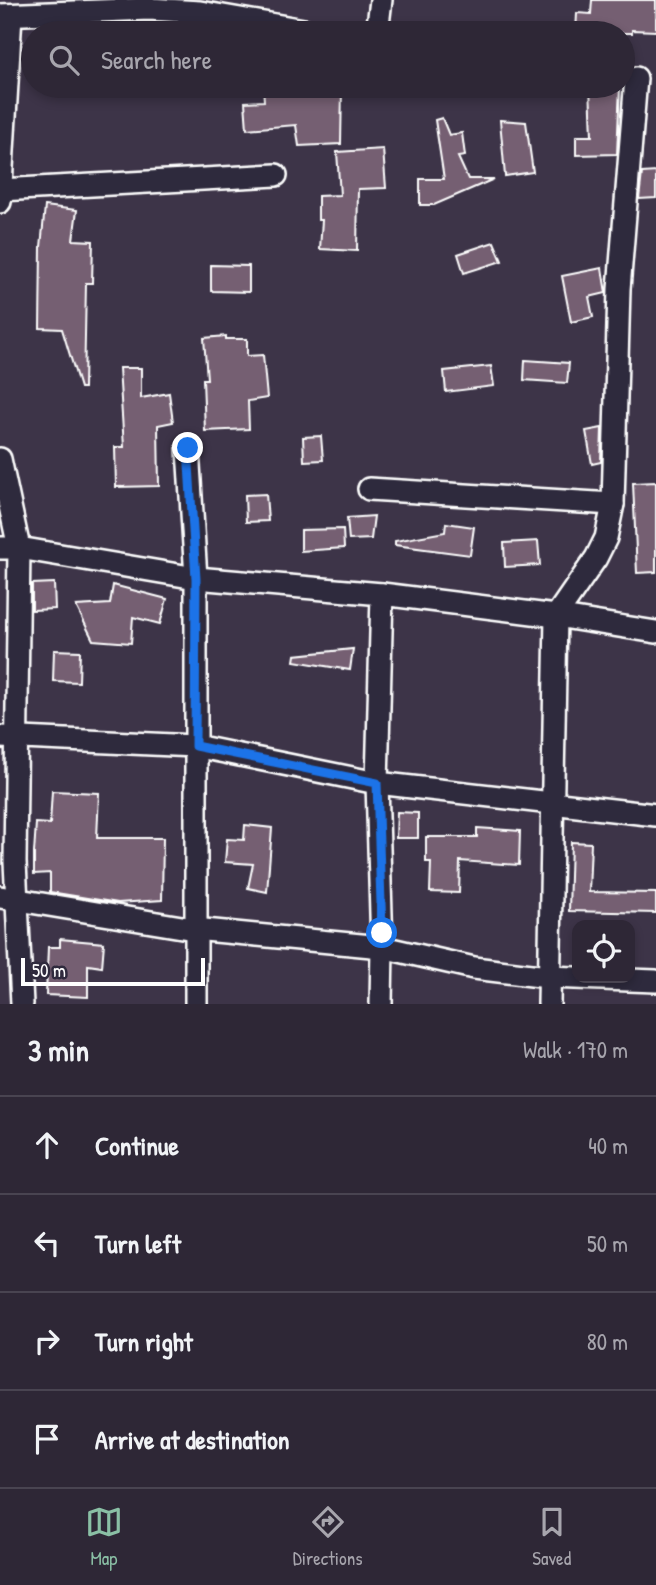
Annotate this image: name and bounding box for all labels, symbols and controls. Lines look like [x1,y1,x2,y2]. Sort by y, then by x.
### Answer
search box [21,21,635,98]
icon: search [45,41,83,79]
text: Search here [101,42,212,77]
route end [172,432,203,463]
route start [366,917,397,948]
map controls [572,920,635,983]
button: locate [572,920,635,983]
scale bar [21,955,205,987]
text: 50 m [32,957,66,983]
text: 3 min [28,1030,89,1070]
text: Walk · 170 m [523,1034,628,1065]
icon: ahead [28,1126,66,1164]
text: Continue [95,1128,179,1163]
text: 40 m [588,1130,628,1161]
icon: left [28,1224,66,1262]
text: Turn left [95,1226,181,1261]
text: 50 m [587,1228,628,1259]
icon: right [28,1322,66,1360]
text: Turn right [95,1324,193,1359]
text: 80 m [587,1326,628,1357]
icon: arrive [28,1420,66,1458]
text: Arrive at destination [95,1422,290,1457]
tab: Map [85,1503,123,1571]
tab: Directions [293,1503,363,1571]
tab: Saved [532,1503,571,1571]

